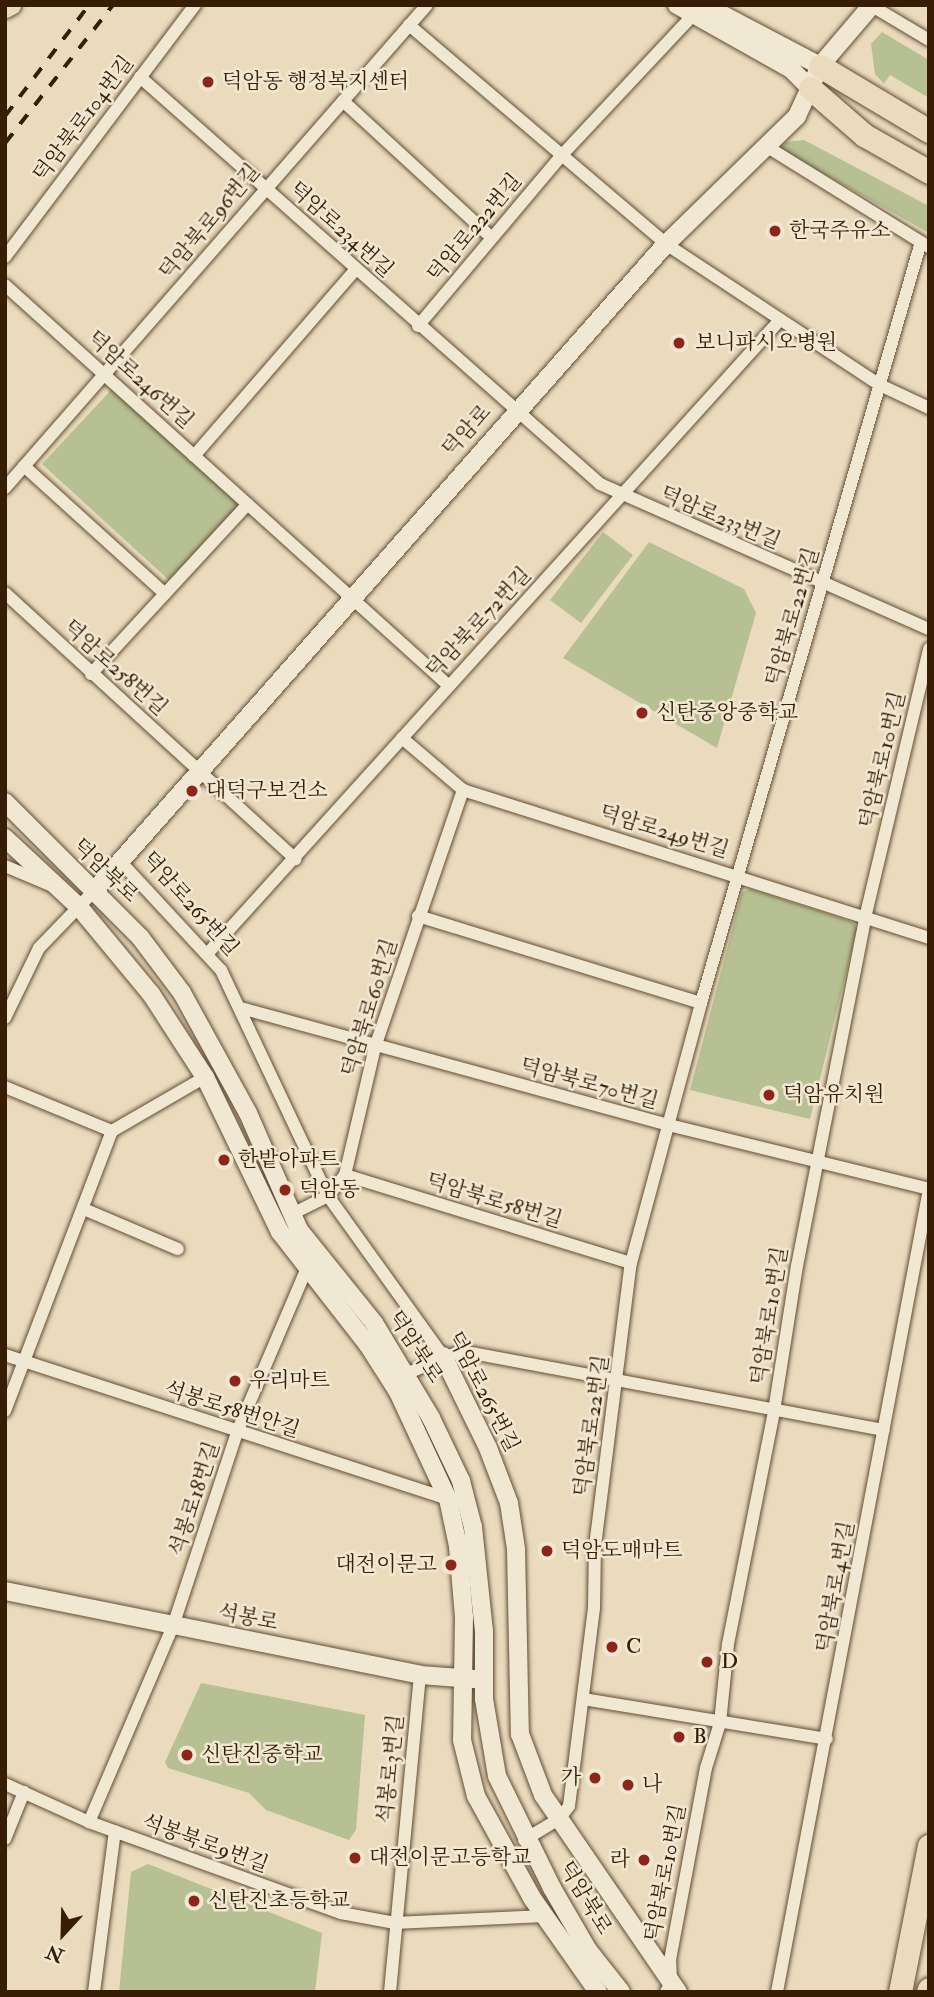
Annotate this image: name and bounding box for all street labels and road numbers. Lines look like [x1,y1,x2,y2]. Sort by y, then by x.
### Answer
street label: 덕암북로104번길 [28,51,140,187]
street label: 덕암북로96번길 [154,159,266,285]
street label: 덕암로222번길 [422,169,528,287]
street label: 덕암로234번길 [284,177,398,283]
street label: 덕암로246번길 [82,326,198,434]
street label: 덕암로 [437,400,497,462]
street label: 덕암로233번길 [656,481,784,555]
street label: 덕암북로22번길 [761,545,825,689]
street label: 덕암북로72번길 [421,562,537,684]
street label: 덕암로258번길 [58,615,172,721]
street label: 덕암북로10번길 [855,689,911,831]
street label: 덕암로249번길 [596,800,732,864]
street label: 덕암북로 [67,834,143,908]
street label: 덕암로265번길 [137,847,243,961]
street label: 덕암북로60번길 [337,936,403,1080]
street label: 덕암북로70번길 [517,1053,661,1115]
street label: 덕암북로58번길 [423,1168,565,1234]
street label: 덕암북로10번길 [747,1245,793,1387]
street label: 덕암북로 [382,1306,448,1388]
street label: 덕암로265번길 [442,1328,524,1456]
street label: 덕암북로22번길 [570,1353,614,1499]
street label: 석봉로58번안길 [161,1376,303,1444]
street label: 석봉로18번길 [165,1439,225,1559]
street label: 덕암북로4번길 [812,1519,860,1655]
street label: 석봉로 [216,1600,280,1636]
street label: 석봉로3번길 [373,1713,409,1825]
street label: 덕암북로10번길 [640,1802,692,1944]
street label: 석봉북로9번길 [138,1810,272,1878]
street label: 덕암북로 [553,1857,617,1939]

